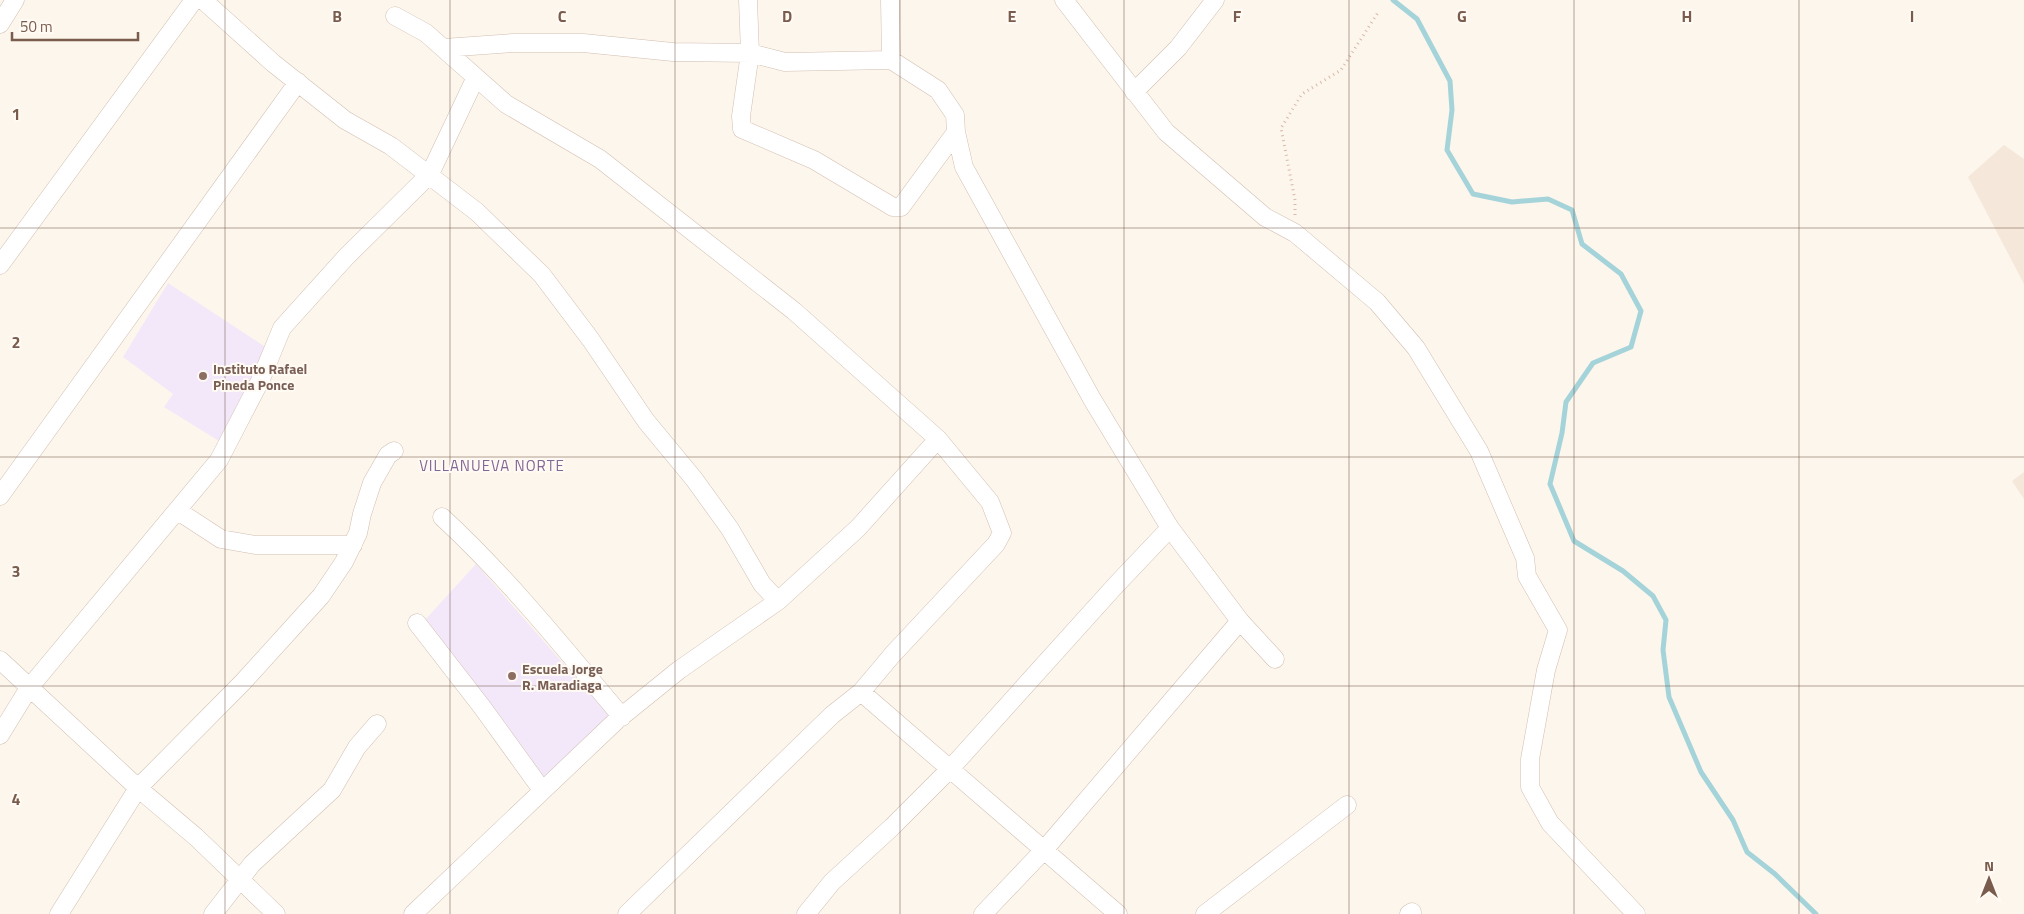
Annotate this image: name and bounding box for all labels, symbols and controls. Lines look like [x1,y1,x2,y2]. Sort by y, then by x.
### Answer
text: B [332,4,342,28]
text: C [558,4,567,28]
text: D [782,4,792,28]
text: E [1008,4,1017,28]
text: F [1233,4,1242,28]
text: G [1457,4,1467,28]
text: H [1682,4,1692,28]
text: I [1910,4,1914,28]
scale bar [12,10,139,42]
text: 50 m [20,15,53,38]
text: 1 [12,102,20,126]
text: 2 [12,330,20,354]
place label: Instituto Rafael Pineda Ponce [213,358,307,395]
marker: Instituto Rafael Pineda Ponce [197,370,209,382]
district label: VILLANUEVA NORTE [419,454,565,477]
text: 3 [12,559,20,583]
place label: Escuela Jorge R. Maradiaga [522,658,603,695]
marker: Escuela Jorge R. Maradiaga [506,670,518,682]
text: 4 [12,787,21,811]
north arrow [1964,854,2014,904]
text: N [1984,855,1994,876]

